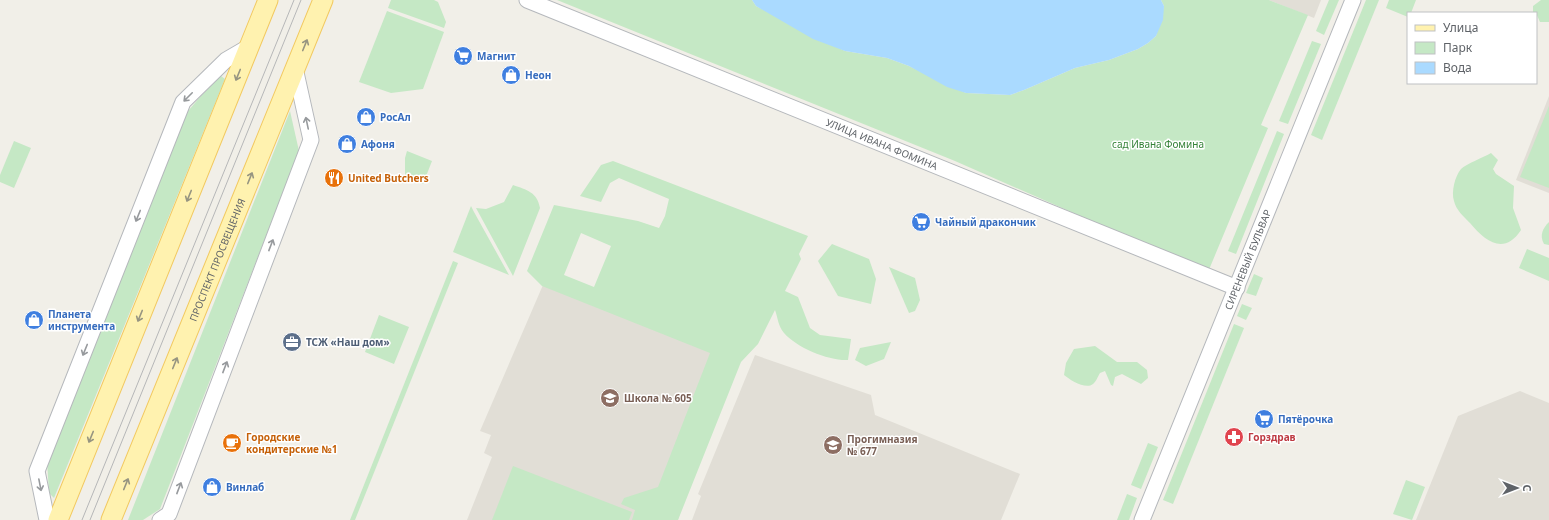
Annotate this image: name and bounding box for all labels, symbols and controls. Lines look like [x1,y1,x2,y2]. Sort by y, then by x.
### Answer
legend [1407,12,1537,84]
text: Улица [1443,19,1478,36]
one-way arrow [301,39,309,51]
text: Парк [1443,39,1473,56]
supermarket icon: Магнит [452,45,474,67]
place label: Магнит [477,49,516,63]
text: Вода [1443,59,1472,76]
shop icon: Неон [500,64,522,86]
place label: Неон [525,68,551,82]
one-way arrow [234,69,241,81]
one-way arrow [183,92,193,102]
shop icon: РосАл [355,106,377,128]
place label: РосАл [380,110,411,124]
street label: УЛИЦА ИВАНА ФОМИНА [824,115,940,173]
one-way arrow [303,117,311,130]
shop icon: Афоня [336,133,358,155]
place label: Афоня [361,137,395,151]
park label: сад Ивана Фомина [1112,137,1204,151]
restaurant icon: United Butchers [323,167,345,189]
place label: United Butchers [348,171,429,185]
one-way arrow [247,173,255,185]
one-way arrow [185,189,192,201]
street label: ПРОСПЕКТ ПРОСВЕЩЕНИЯ [186,196,248,323]
street label: СИРЕНЕВЫЙ БУЛЬВАР [1221,207,1274,312]
one-way arrow [133,210,141,222]
supermarket icon: Чайный дракончик [910,211,932,233]
place label: Чайный дракончик [935,215,1037,229]
one-way arrow [268,240,276,252]
place label: Планета инструмента [48,307,115,333]
shop icon: Планета инструмента [23,309,45,331]
one-way arrow [136,310,144,322]
office icon: ТСЖ «Наш дом» [281,331,303,353]
place label: ТСЖ «Наш дом» [306,335,390,349]
one-way arrow [81,344,88,356]
one-way arrow [172,358,179,370]
one-way arrow [222,361,230,373]
school or university icon: Школа № 605 [599,387,621,409]
place label: Школа № 605 [624,391,692,405]
supermarket icon: Пятёрочка [1253,408,1275,430]
place label: Пятёрочка [1278,412,1333,426]
pharmacy icon: Горздрав [1223,426,1245,448]
one-way arrow [87,430,95,442]
place label: Городские кондитерские №1 [246,430,338,456]
place label: Горздрав [1248,430,1296,444]
cafe icon: Городские кондитерские №1 [221,432,243,454]
place label: Прогимназия № 677 [847,432,918,458]
school or university icon: Прогимназия № 677 [822,434,844,456]
north arrow [1497,468,1537,508]
shop icon: Винлаб [201,476,223,498]
one-way arrow [36,478,44,491]
one-way arrow [122,478,130,490]
place label: Винлаб [226,480,264,494]
one-way arrow [175,483,183,495]
text: С [1520,484,1535,492]

